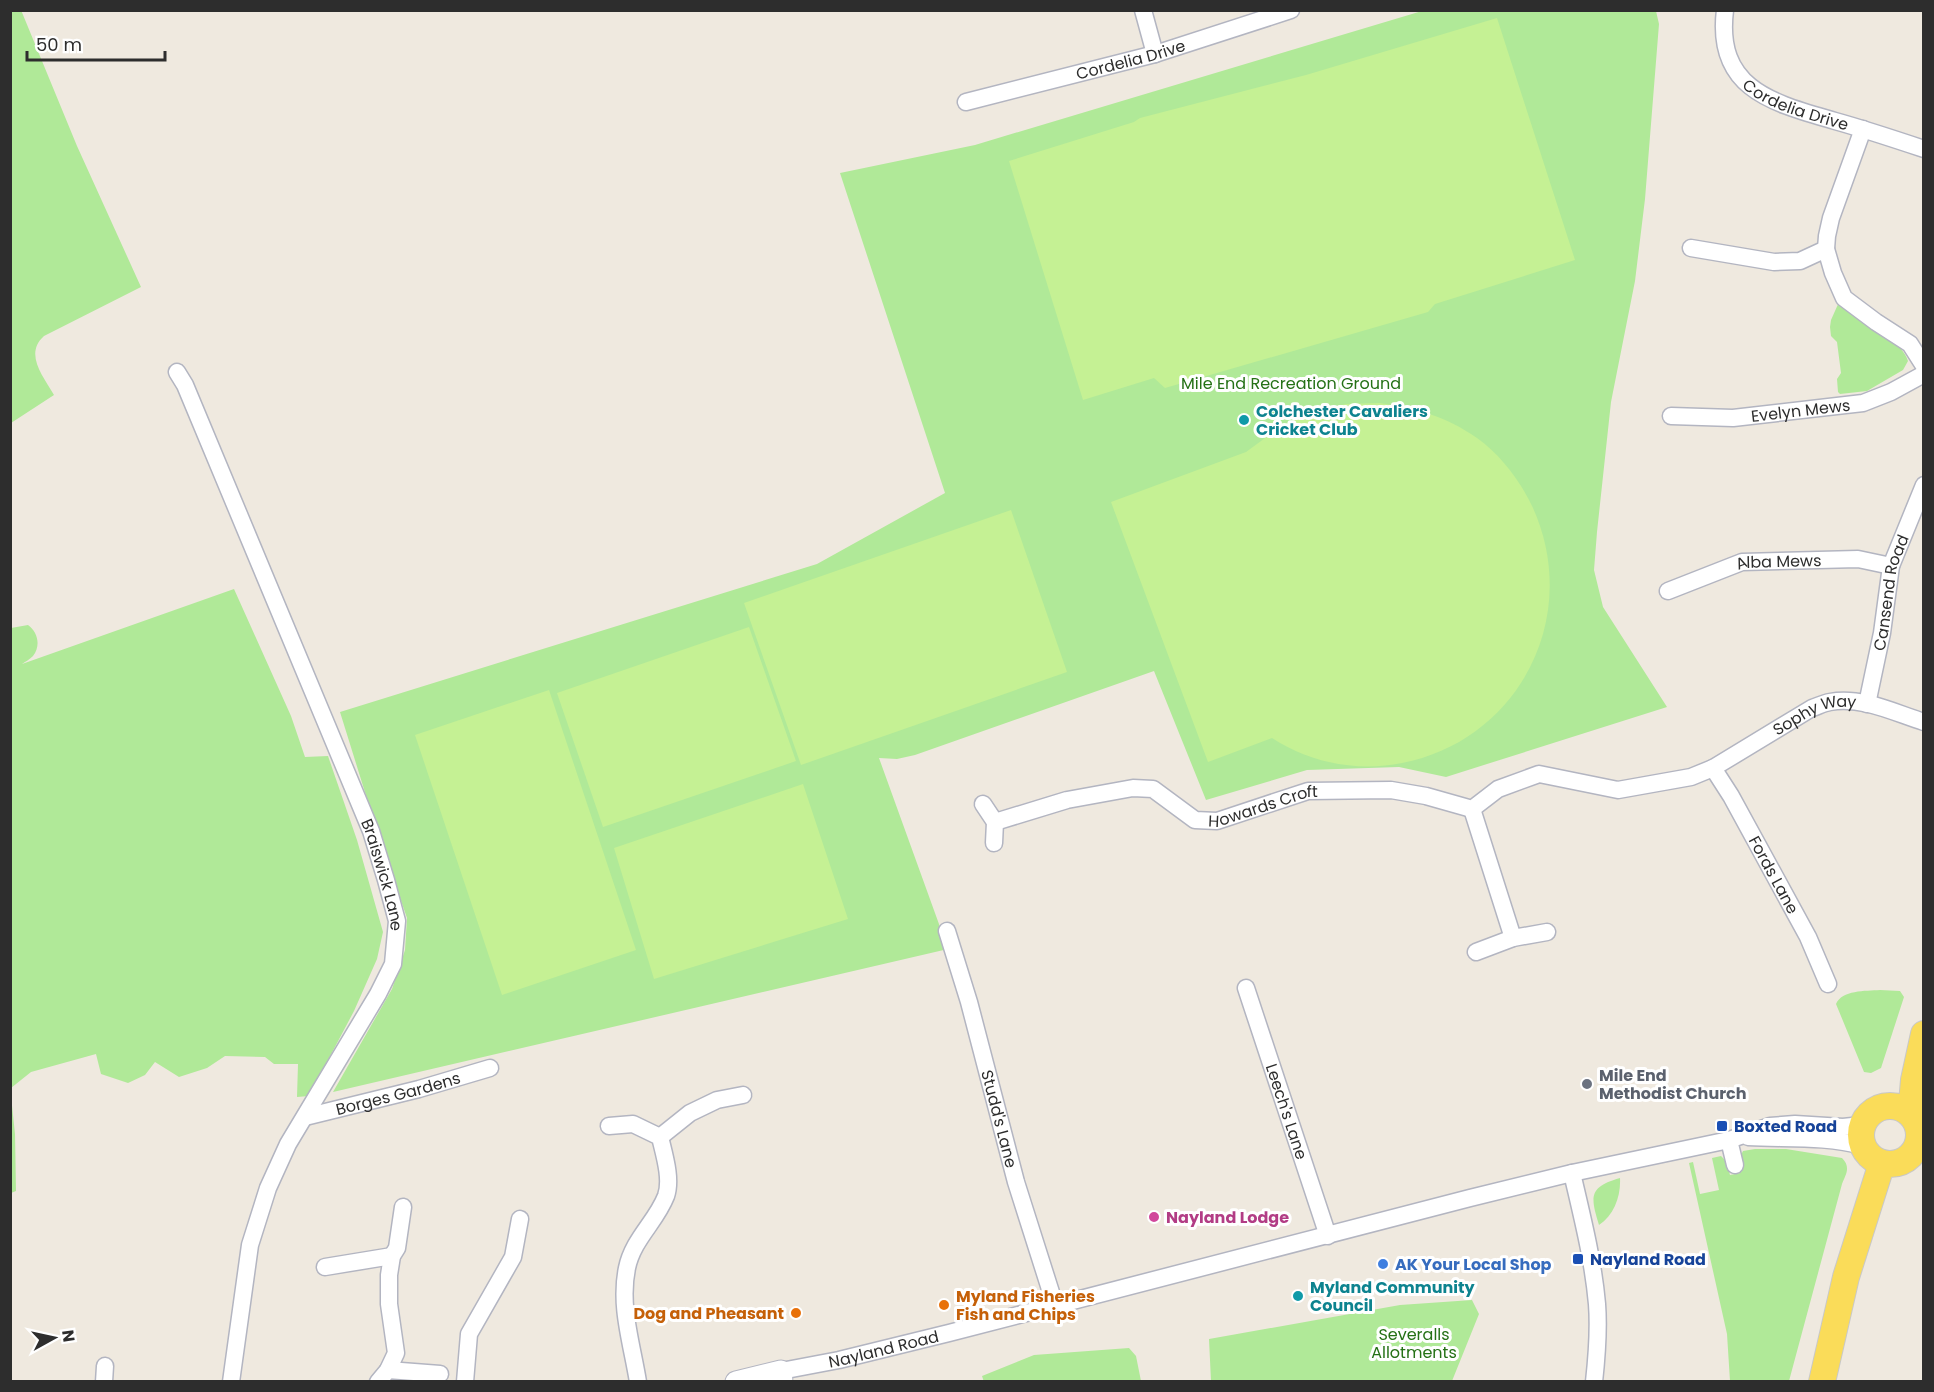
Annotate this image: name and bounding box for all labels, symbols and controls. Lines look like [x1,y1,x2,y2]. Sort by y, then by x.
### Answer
scale bar [27,24,165,62]
text: 50 m [36,32,82,57]
street label: Cordelia Drive [1074,34,1188,86]
street label: Cordelia Drive [1738,74,1851,136]
park label: Mile End Recreation Ground [1181,372,1401,395]
street label: Evelyn Mews [1750,394,1851,428]
place label: Colchester Cavaliers Cricket Club [1256,400,1428,441]
marker: Colchester Cavaliers Cricket Club [1237,413,1251,427]
street label: Cansend Road [1868,531,1915,653]
street label: Alba Mews [1732,549,1822,576]
street label: Sophy Way [1768,690,1857,741]
street label: Howards Croft [1208,780,1318,833]
street label: Braiswick Lane [355,815,408,932]
street label: Fords Lane [1743,832,1804,918]
street label: Leech's Lane [1260,1061,1313,1163]
place label: Mile End Methodist Church [1599,1064,1747,1105]
street label: Borges Gardens [333,1066,463,1121]
street label: Studd's Lane [975,1067,1023,1170]
marker: Mile End Methodist Church [1580,1077,1594,1091]
place label: Boxted Road [1734,1115,1837,1138]
marker: Boxted Road [1715,1119,1729,1133]
place label: Nayland Lodge [1166,1206,1289,1229]
marker: Nayland Lodge [1147,1210,1161,1224]
place label: Nayland Road [1590,1248,1706,1271]
marker: Nayland Road [1571,1252,1585,1266]
place label: AK Your Local Shop [1395,1253,1552,1276]
marker: AK Your Local Shop [1376,1257,1390,1271]
place label: Myland Community Council [1310,1276,1475,1317]
place label: Myland Fisheries Fish and Chips [956,1285,1095,1326]
marker: Myland Community Council [1291,1289,1305,1303]
marker: Myland Fisheries Fish and Chips [937,1298,951,1312]
place label: Dog and Pheasant [633,1302,784,1325]
marker: Dog and Pheasant [789,1306,803,1320]
north arrow [24,1308,84,1368]
park label: Severalls Allotments [1371,1323,1457,1364]
street label: Nayland Road [827,1325,941,1374]
text: N [56,1328,81,1344]

